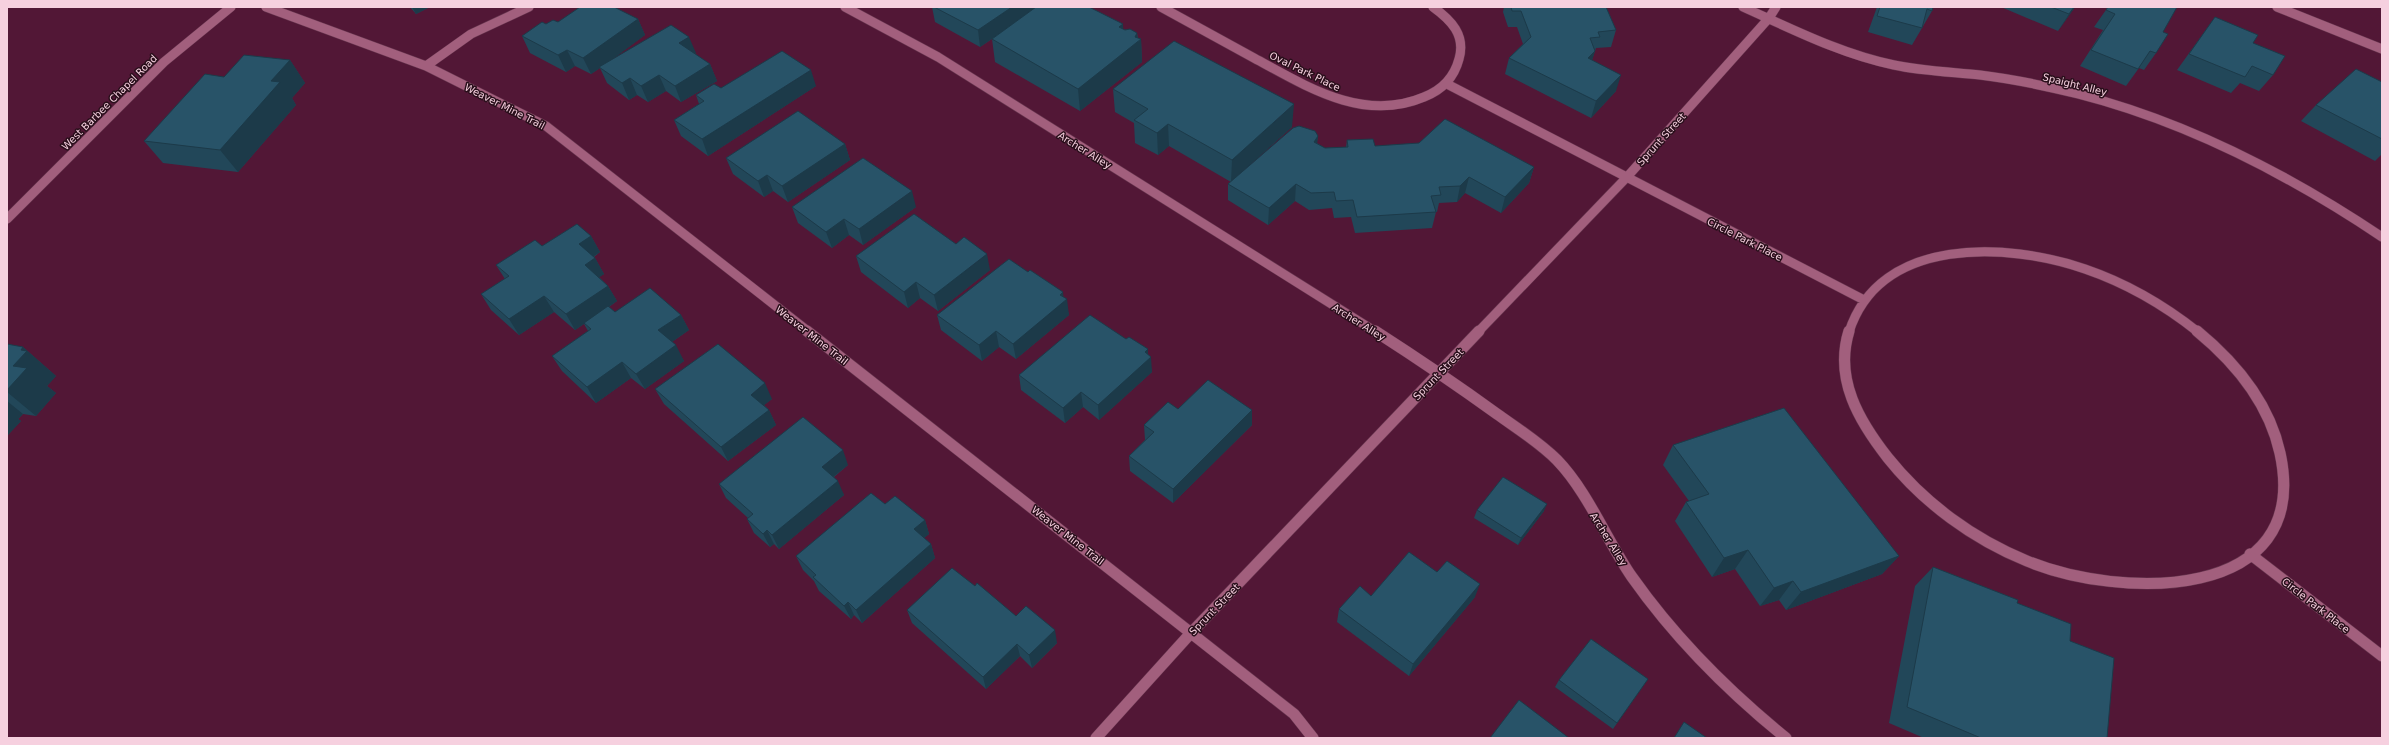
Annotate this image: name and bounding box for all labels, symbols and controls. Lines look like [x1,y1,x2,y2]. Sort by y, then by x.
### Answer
street label: Oval Park Place [1268,50,1342,93]
street label: West Barbee Chapel Road [60,53,159,152]
street label: Spaight Alley [2042,71,2108,98]
street label: Weaver Mine Trail [463,81,547,131]
street label: Sprunt Street [1635,111,1688,168]
street label: Archer Alley [1056,130,1113,171]
street label: Circle Park Place [1705,216,1784,263]
street label: Archer Alley [1330,302,1387,343]
street label: Weaver Mine Trail [773,304,850,367]
street label: Sprunt Street [1411,346,1466,402]
street label: Weaver Mine Trail [1029,504,1106,567]
street label: Archer Alley [1588,511,1629,568]
street label: Circle Park Place [2280,576,2352,635]
street label: Sprunt Street [1187,581,1242,637]

